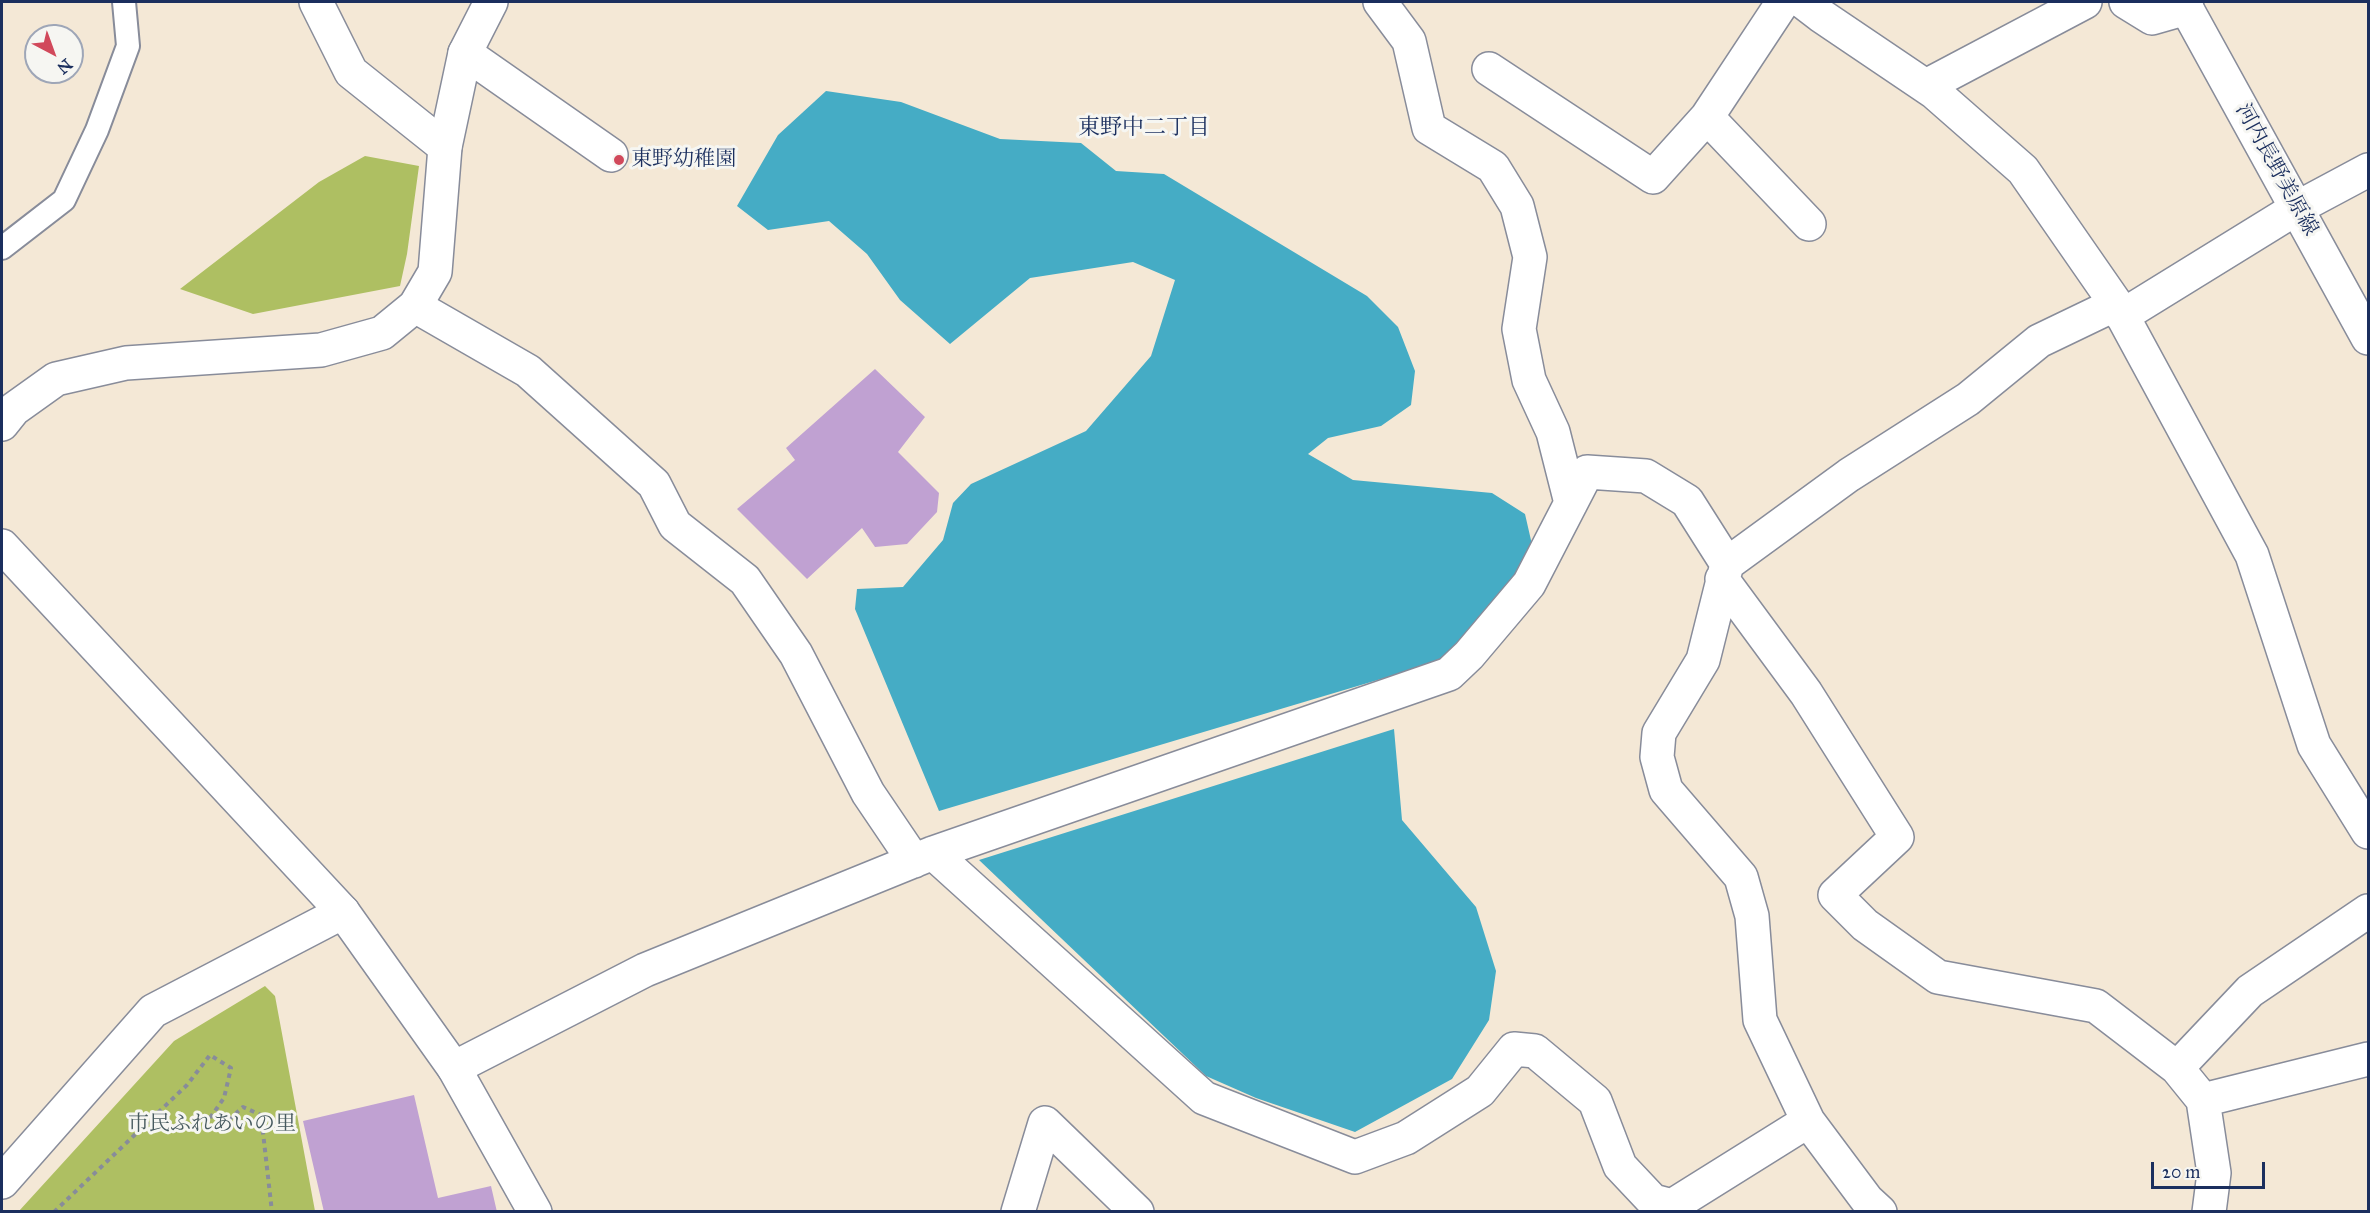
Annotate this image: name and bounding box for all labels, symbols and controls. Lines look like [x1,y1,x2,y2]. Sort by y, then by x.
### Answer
north arrow [24,24,84,84]
text: N [53,55,76,78]
street label: 河内長野美原線 [2229,100,2323,240]
district label: 東野中二丁目 [1078,116,1210,142]
place label: 東野幼稚園 [631,147,736,173]
marker: 東野幼稚園 [612,153,626,167]
park label: 市民ふれあいの里 [128,1112,296,1138]
scale bar [2154,1150,2268,1188]
text: 20 m [2162,1161,2200,1183]

